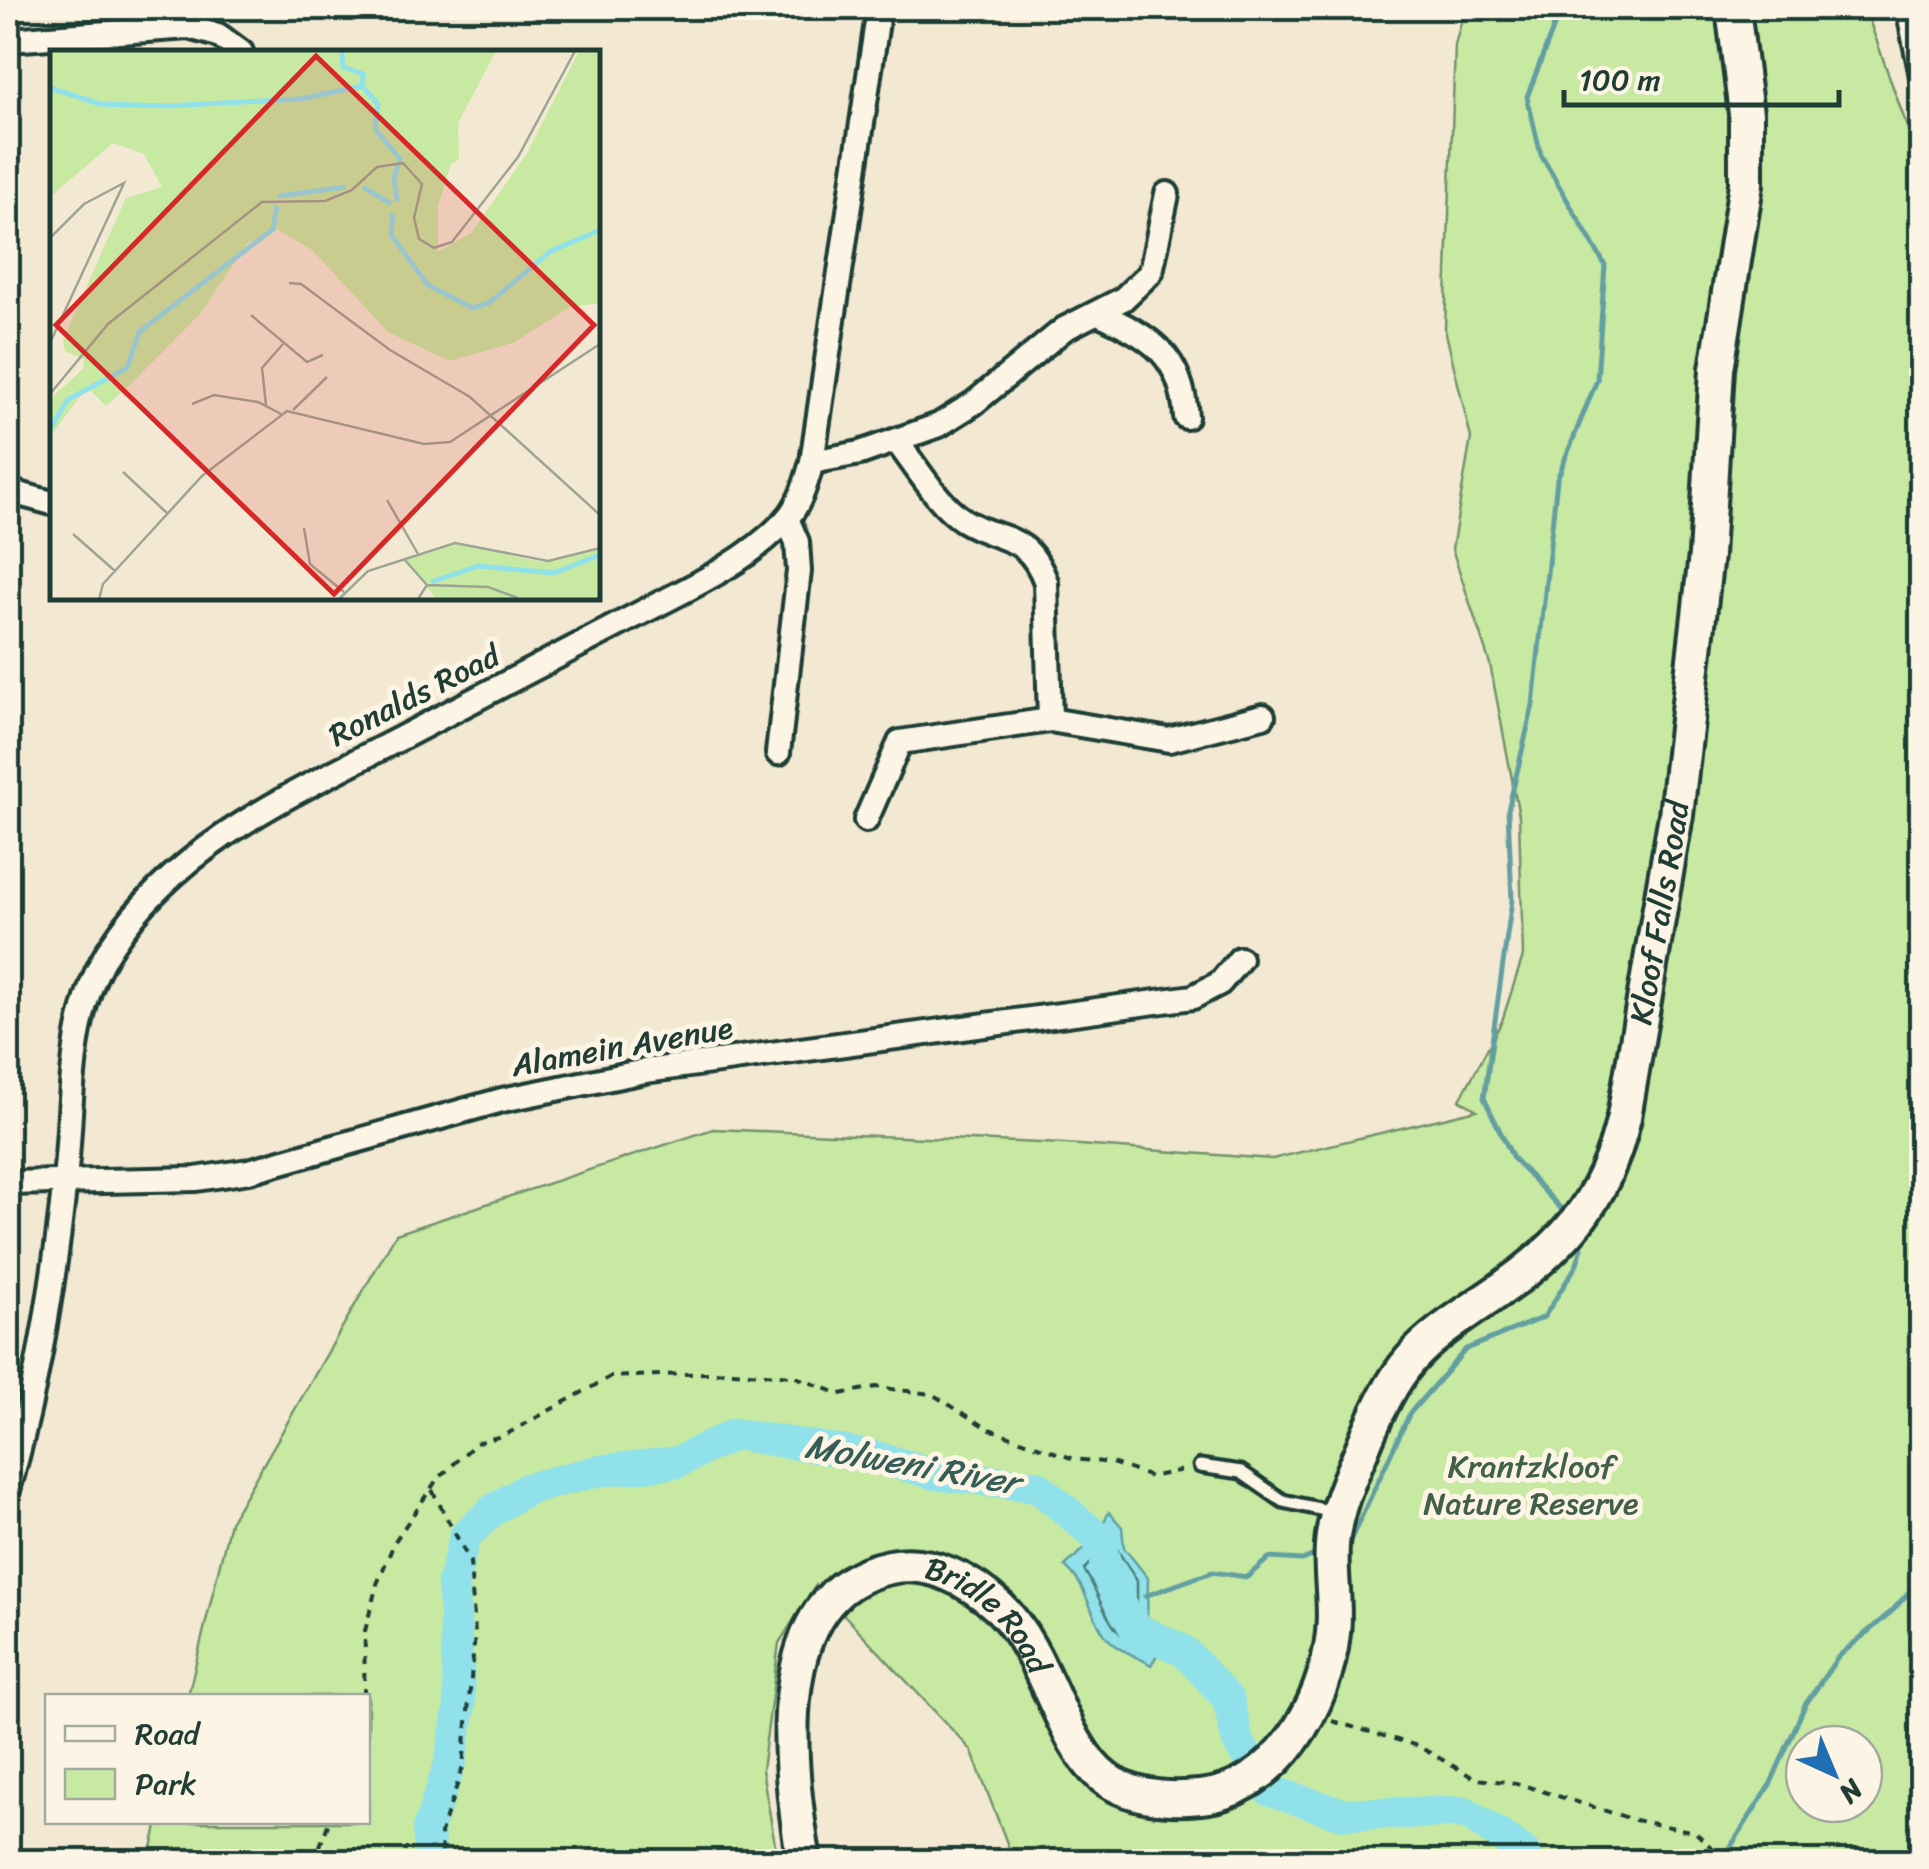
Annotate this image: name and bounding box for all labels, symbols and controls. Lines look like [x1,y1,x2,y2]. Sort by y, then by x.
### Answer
scale bar [1564,45,1839,107]
inset map [50,50,600,600]
text: 100 m [1579,53,1661,107]
street label: Ronalds Road [318,627,512,763]
street label: Kloof Falls Road [1612,796,1707,1029]
street label: Alamein Avenue [506,999,737,1094]
water label: Molweni River [800,1415,1030,1514]
park label: Krantzkloof Nature Reserve [1423,1438,1639,1532]
street label: Bridle Road [918,1540,1067,1686]
legend [45,1694,370,1824]
text: Road [135,1707,202,1761]
north arrow [1784,1724,1884,1824]
text: Park [135,1757,197,1811]
text: N [1827,1767,1876,1816]

